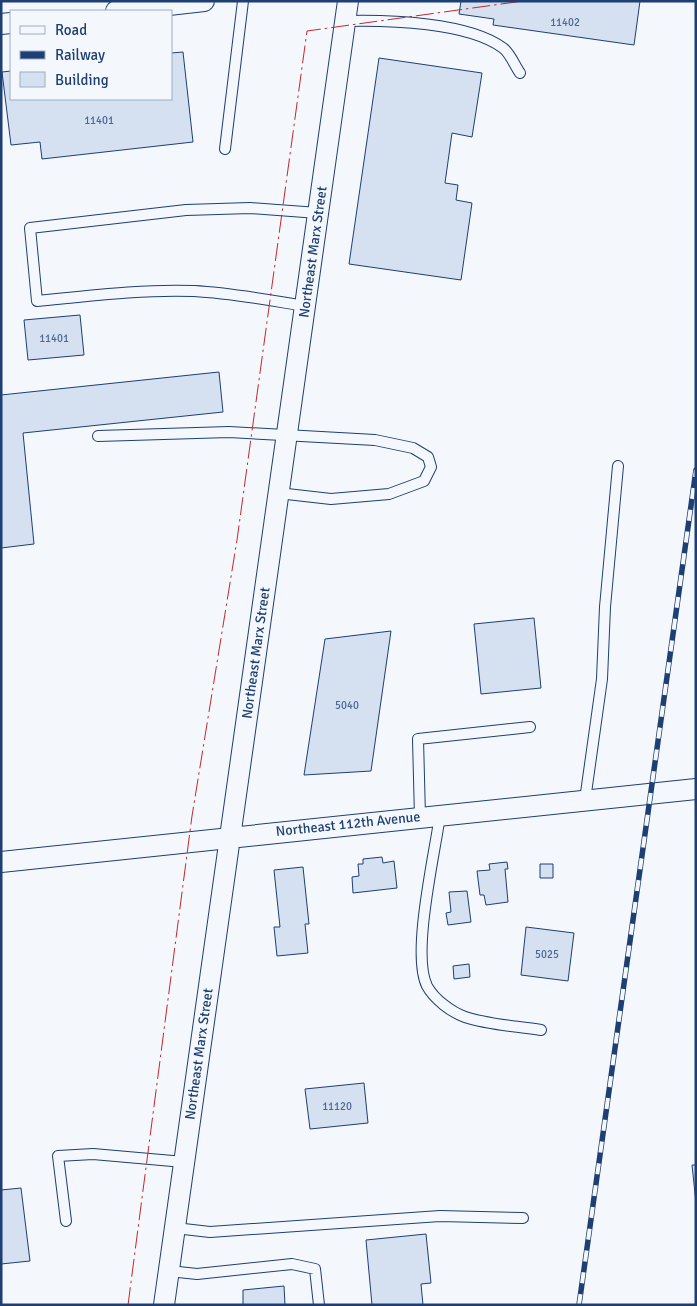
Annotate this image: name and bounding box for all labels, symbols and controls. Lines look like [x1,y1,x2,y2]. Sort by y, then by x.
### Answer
legend [10,10,172,100]
house number: 11402 [550,16,580,29]
text: Road [55,21,87,39]
text: Railway [55,46,105,64]
text: Building [55,71,109,89]
house number: 11401 [84,114,114,127]
street label: Northeast Marx Street [295,185,331,319]
house number: 11401 [39,332,69,345]
street label: Northeast Marx Street [238,586,274,720]
house number: 5040 [335,699,359,712]
street label: Northeast 112th Avenue [275,808,421,840]
house number: 5025 [535,948,559,961]
street label: Northeast Marx Street [181,987,217,1121]
house number: 11120 [322,1100,352,1113]

